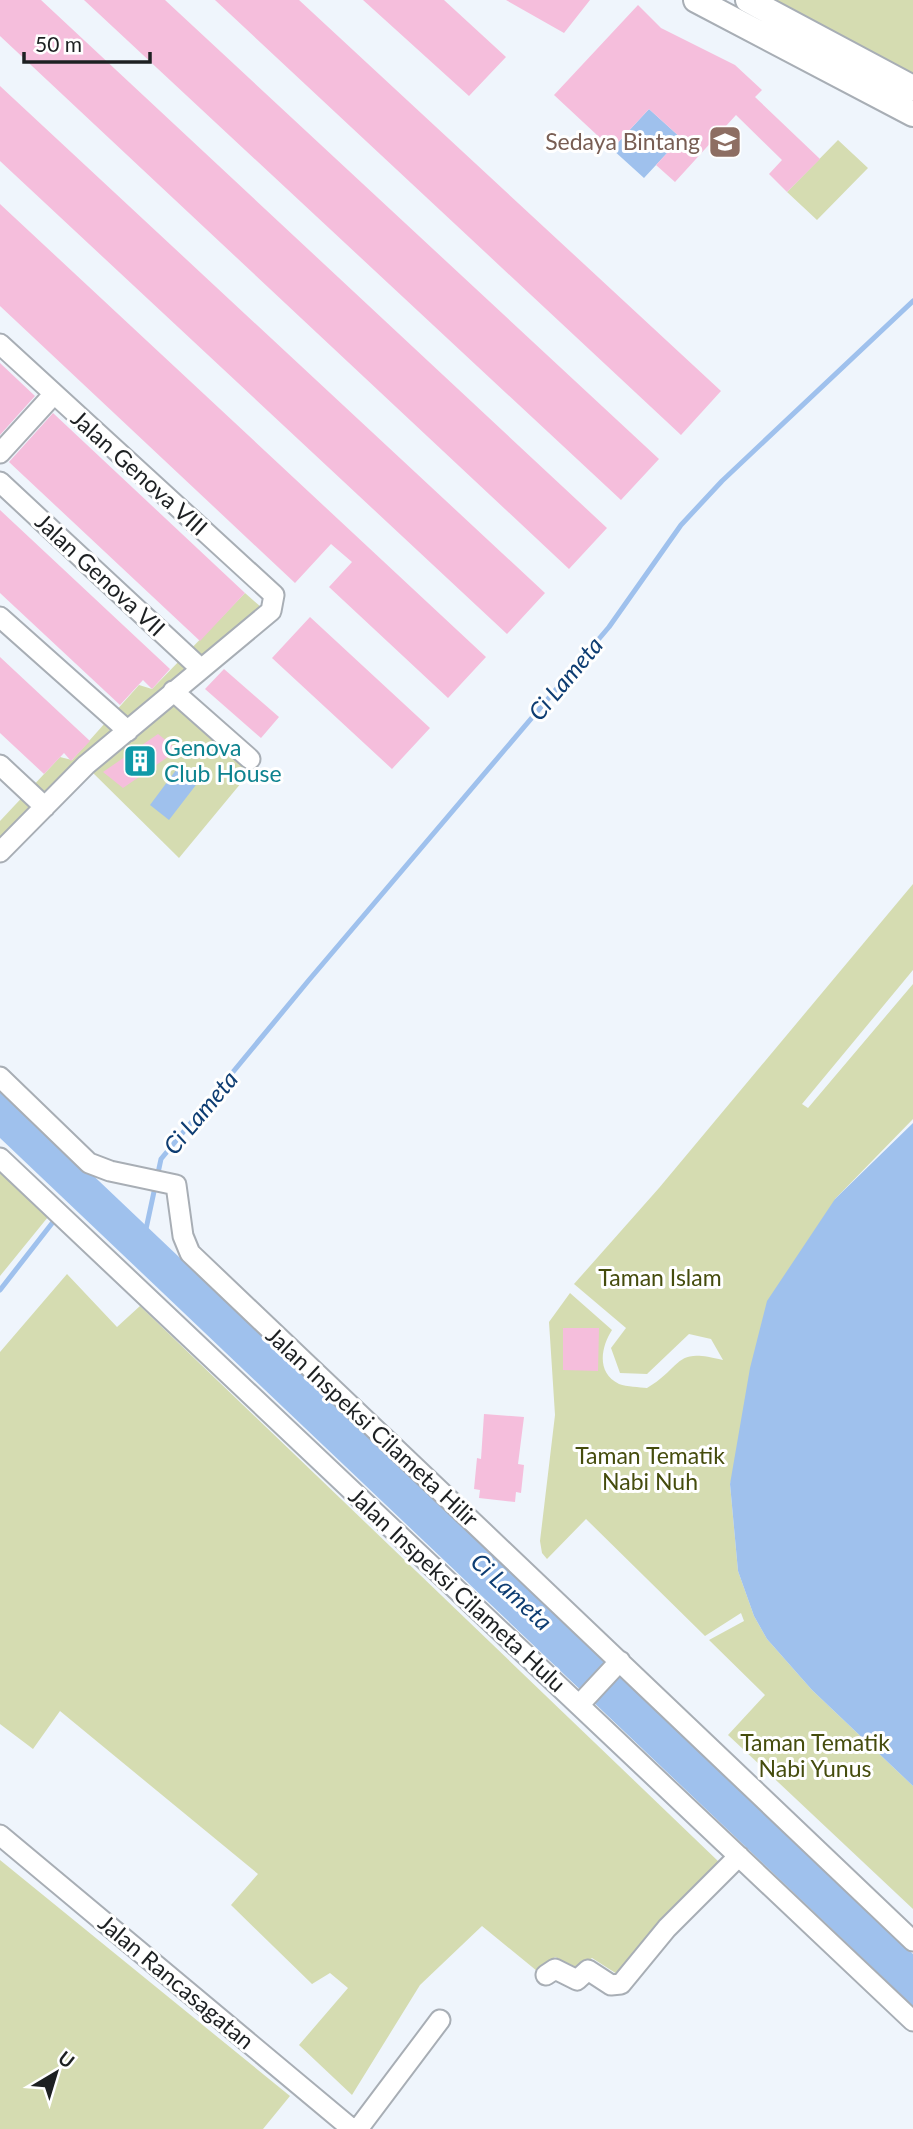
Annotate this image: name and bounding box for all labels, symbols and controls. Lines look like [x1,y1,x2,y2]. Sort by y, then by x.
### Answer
scale bar [24,21,150,65]
text: 50 m [35,31,82,56]
school or university icon: Sedaya Bintang [706,123,744,161]
place label: Sedaya Bintang [545,127,700,155]
street label: Jalan Genova VIII [66,404,214,541]
street label: Jalan Genova VII [30,507,171,642]
water label: Ci Lameta [522,630,608,726]
place label: Genova Club House [164,733,282,787]
building icon: Genova Club House [121,742,159,780]
water label: Ci Lameta [157,1064,243,1160]
park label: Taman Islam [598,1263,722,1291]
street label: Jalan Inspeksi Cilameta Hilir [261,1321,485,1532]
park label: Taman Tematik Nabi Nuh [575,1441,725,1495]
street label: Jalan Inspeksi Cilameta Hulu [343,1481,572,1697]
water label: Ci Lameta [465,1546,559,1636]
park label: Taman Tematik Nabi Yunus [740,1728,890,1782]
street label: Jalan Rancasagatan [93,1908,260,2054]
north arrow [21,2038,91,2108]
text: U [54,2046,79,2073]

